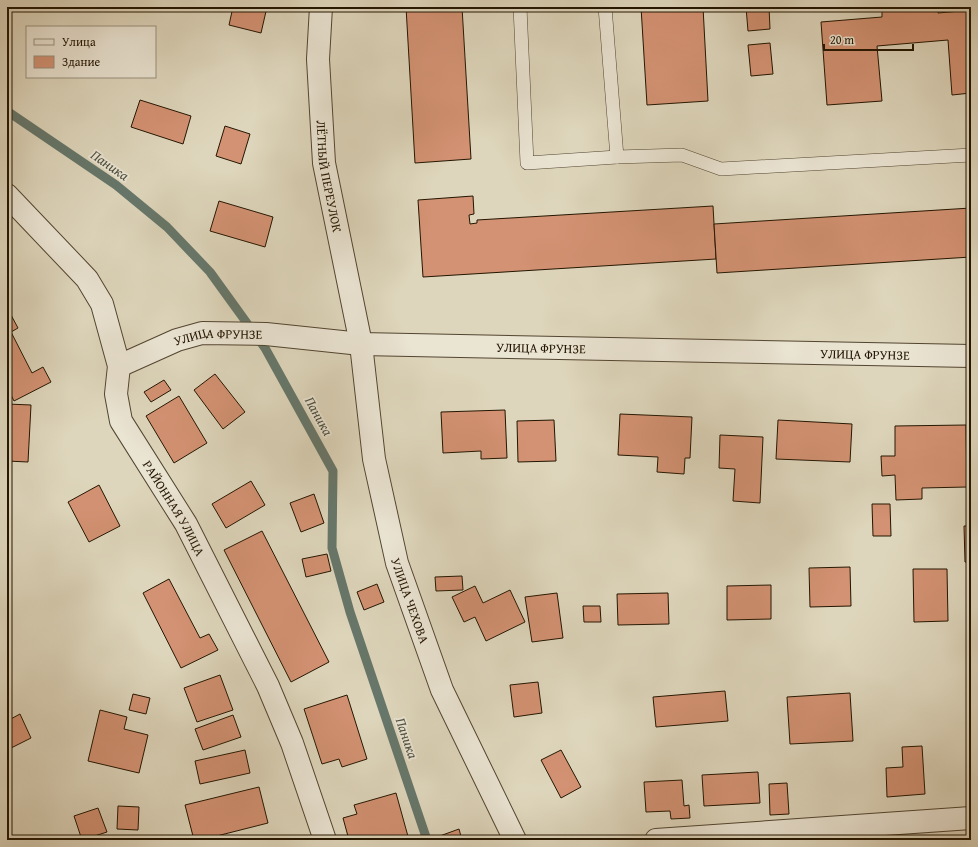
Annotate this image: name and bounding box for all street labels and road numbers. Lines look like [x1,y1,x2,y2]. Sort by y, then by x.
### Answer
street label: ЛЁТНЫЙ ПЕРЕУЛОК [312,120,347,234]
street label: УЛИЦА ФРУНЗЕ [171,323,263,350]
street label: УЛИЦА ФРУНЗЕ [496,337,586,358]
street label: УЛИЦА ФРУНЗЕ [820,344,910,364]
street label: РАЙОННАЯ УЛИЦА [138,456,210,559]
street label: УЛИЦА ЧЕХОВА [387,556,434,646]

